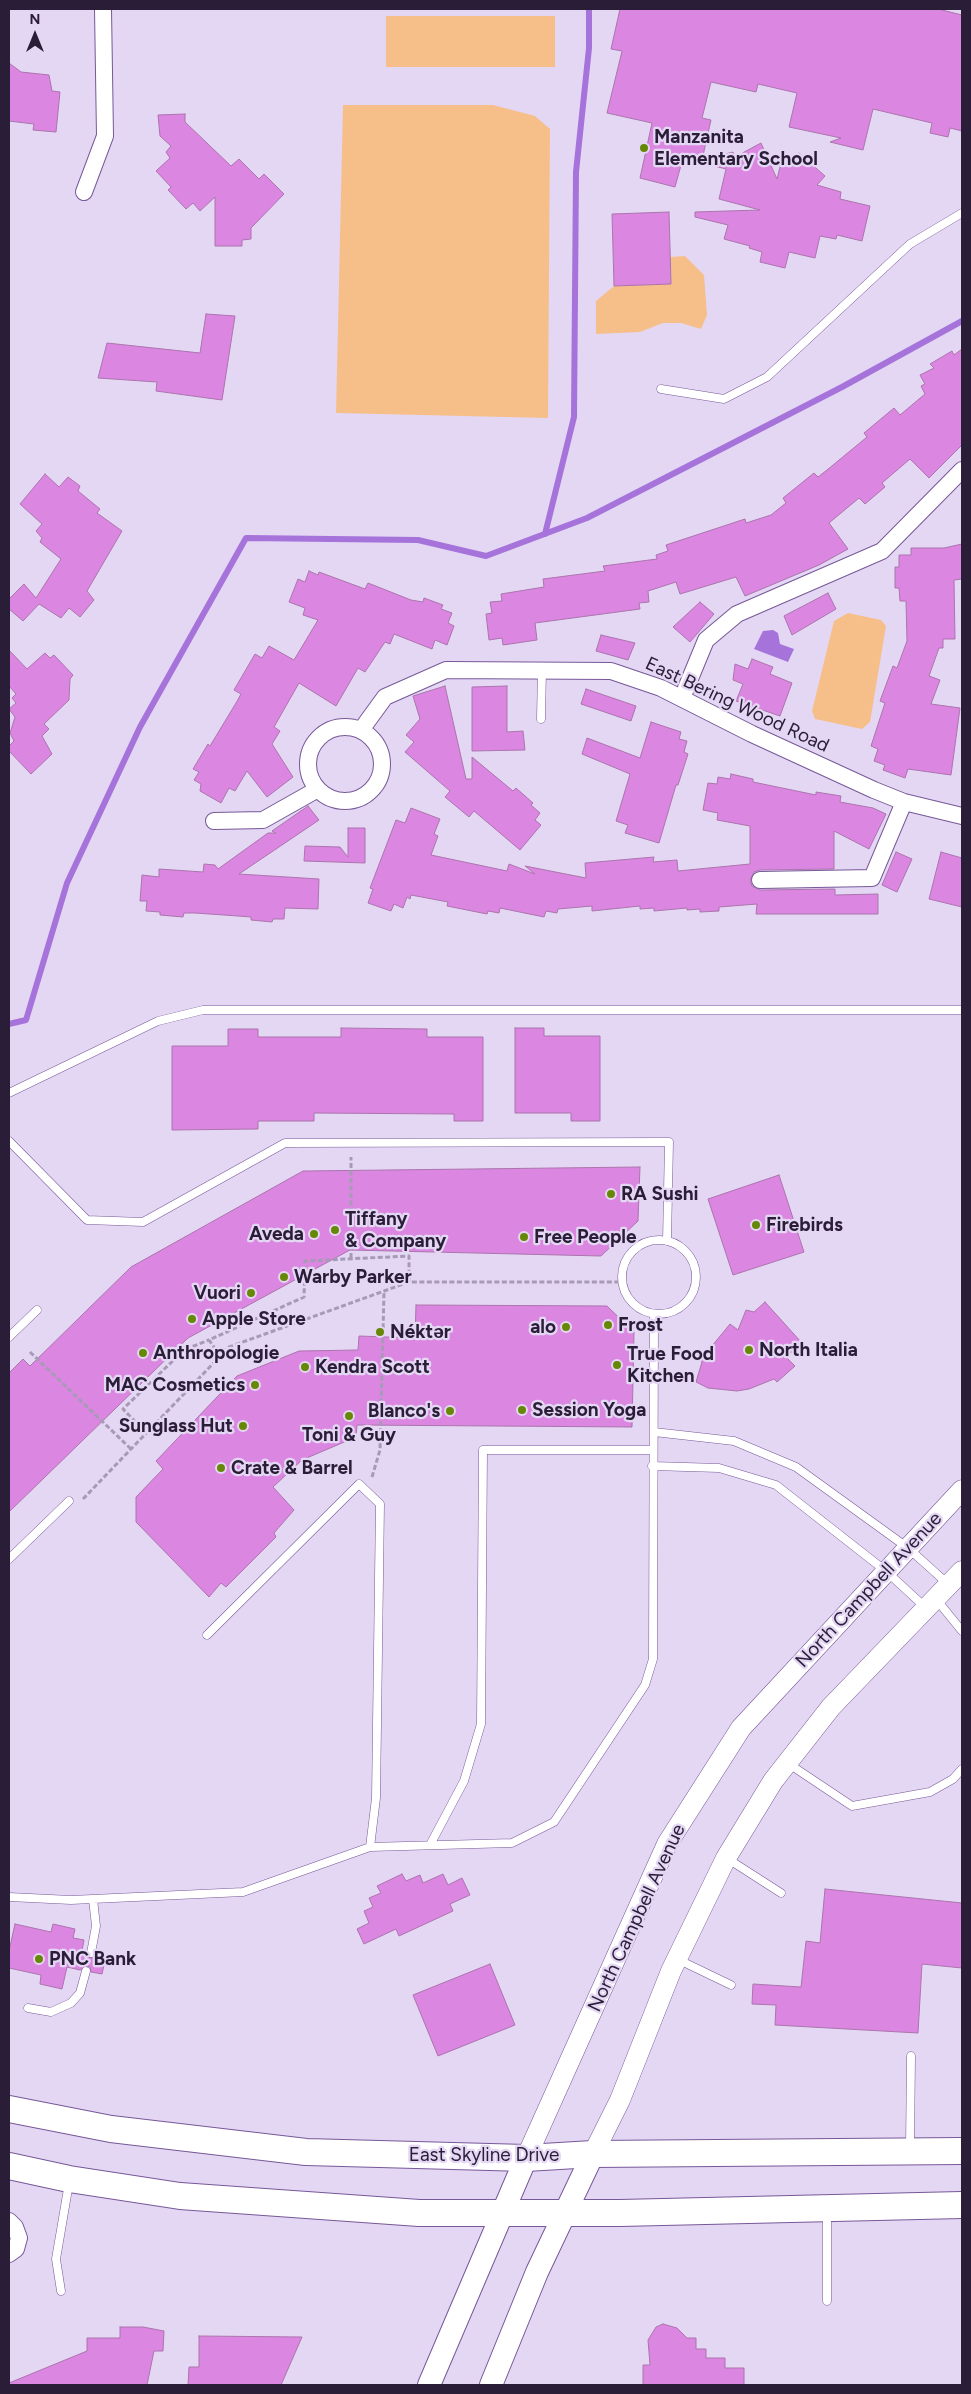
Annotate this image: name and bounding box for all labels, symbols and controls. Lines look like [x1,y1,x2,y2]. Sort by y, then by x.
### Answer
north arrow [10,10,60,60]
text: N [30,11,40,28]
place label: Manzanita Elementary School [654,126,818,170]
marker: Manzanita Elementary School [638,142,650,154]
street label: East Bering Wood Road [642,652,832,758]
place label: RA Sushi [621,1183,698,1205]
marker: RA Sushi [605,1188,617,1200]
place label: Tiffany & Company [345,1208,446,1252]
place label: Firebirds [766,1214,843,1236]
marker: Firebirds [750,1219,762,1231]
place label: Aveda [249,1223,304,1245]
marker: Tiffany & Company [329,1224,341,1236]
place label: Free People [534,1226,637,1248]
marker: Aveda [308,1228,320,1240]
marker: Free People [518,1231,530,1243]
place label: Warby Parker [294,1266,412,1288]
marker: Warby Parker [278,1271,290,1283]
place label: Vuori [194,1282,241,1304]
marker: Vuori [245,1287,257,1299]
place label: Apple Store [202,1308,306,1330]
marker: Apple Store [186,1313,198,1325]
place label: Frost [618,1314,663,1336]
place label: alo [530,1316,556,1338]
marker: Frost [602,1319,614,1331]
place label: Néktər [390,1321,451,1343]
marker: alo [560,1321,572,1333]
marker: Néktər [374,1326,386,1338]
place label: North Italia [759,1339,858,1361]
place label: Anthropologie [153,1342,279,1364]
place label: True Food Kitchen [627,1343,714,1387]
marker: North Italia [743,1344,755,1356]
marker: Anthropologie [137,1347,149,1359]
place label: Kendra Scott [315,1356,430,1378]
marker: True Food Kitchen [611,1359,623,1371]
marker: Kendra Scott [299,1361,311,1373]
place label: MAC Cosmetics [105,1374,245,1396]
marker: MAC Cosmetics [249,1379,261,1391]
place label: Session Yoga [532,1399,646,1421]
place label: Blanco's [368,1400,440,1422]
marker: Session Yoga [516,1404,528,1416]
marker: Blanco's [444,1405,456,1417]
marker: Toni & Guy [343,1410,355,1422]
place label: Sunglass Hut [119,1415,233,1437]
marker: Sunglass Hut [237,1420,249,1432]
place label: Toni & Guy [302,1424,396,1446]
place label: Crate & Barrel [231,1457,353,1479]
marker: Crate & Barrel [215,1462,227,1474]
street label: North Campbell Avenue [791,1508,947,1672]
street label: North Campbell Avenue [584,1821,690,2015]
place label: PNC Bank [49,1948,136,1970]
marker: PNC Bank [33,1953,45,1965]
street label: East Skyline Drive [409,2144,559,2166]

